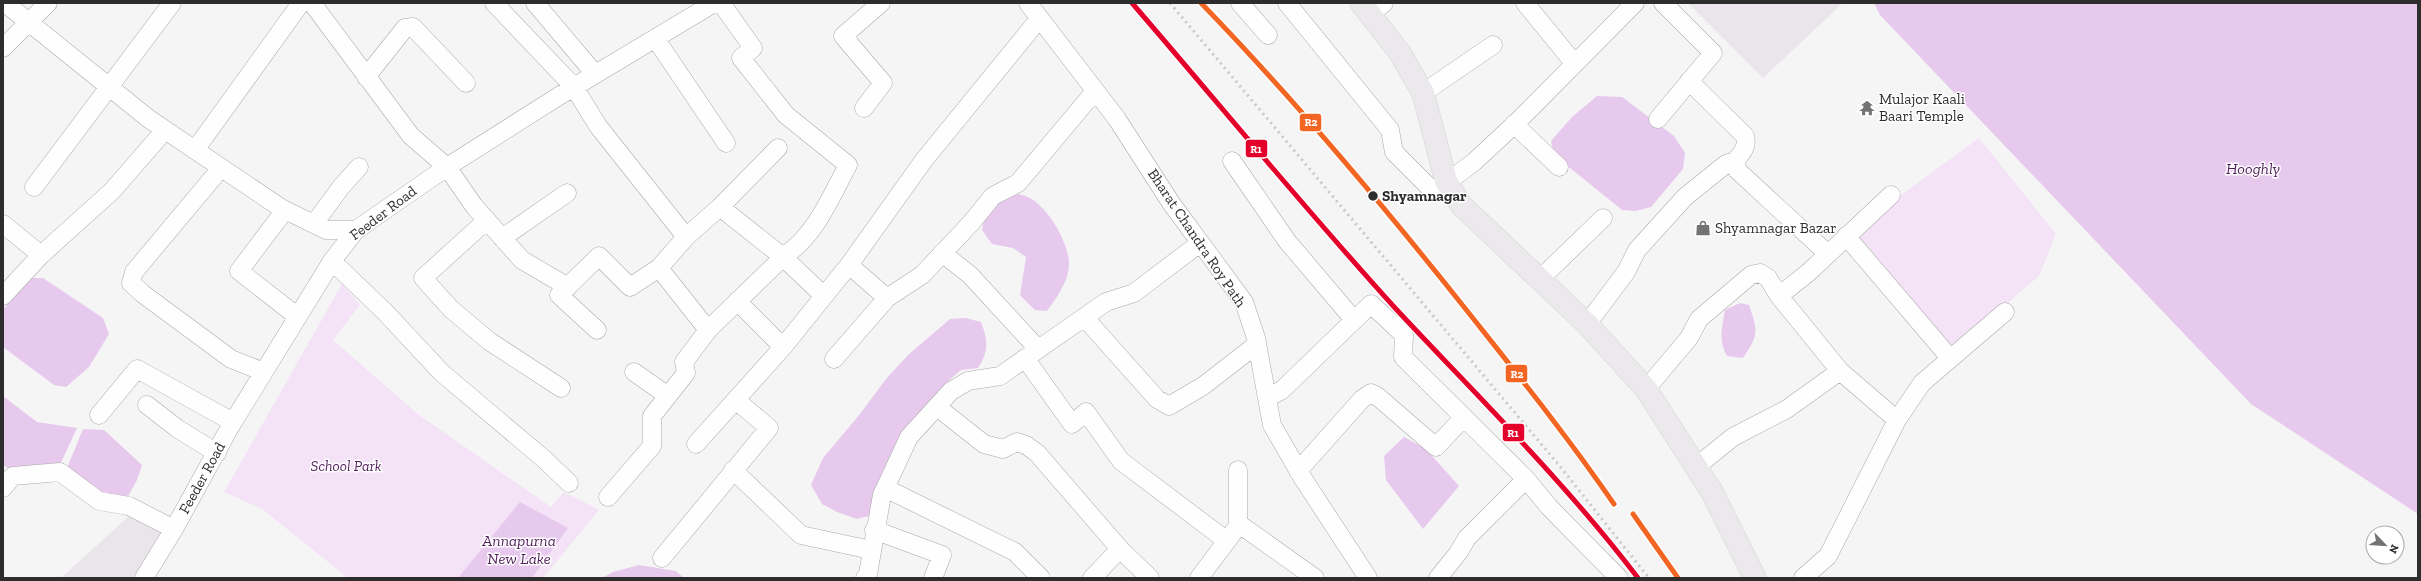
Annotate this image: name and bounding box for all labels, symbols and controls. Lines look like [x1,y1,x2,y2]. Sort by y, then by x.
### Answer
place label: Mulajor Kaali Baari Temple [1879,90,1965,125]
temple icon: Mulajor Kaali Baari Temple [1858,99,1876,117]
line badge: R2 [1299,113,1322,132]
text: R2 [1305,116,1318,129]
line badge: R1 [1245,139,1268,158]
text: R1 [1250,143,1262,156]
water label: Hooghly [2226,159,2281,178]
street label: Bharat Chandra Roy Path [1144,165,1250,311]
street label: Feeder Road [346,182,421,244]
place label: Shyamnagar [1382,187,1467,205]
marker: Shyamnagar [1366,189,1380,203]
shop icon: Shyamnagar Bazar [1694,219,1712,237]
place label: Shyamnagar Bazar [1715,219,1837,237]
line badge: R2 [1505,364,1528,383]
text: R2 [1511,368,1524,381]
line badge: R1 [1502,423,1525,442]
text: R1 [1507,427,1519,440]
street label: Feeder Road [175,438,229,517]
park label: School Park [311,457,382,475]
north arrow [2365,525,2405,565]
water label: Annapurna New Lake [481,531,556,568]
text: N [2386,542,2401,556]

